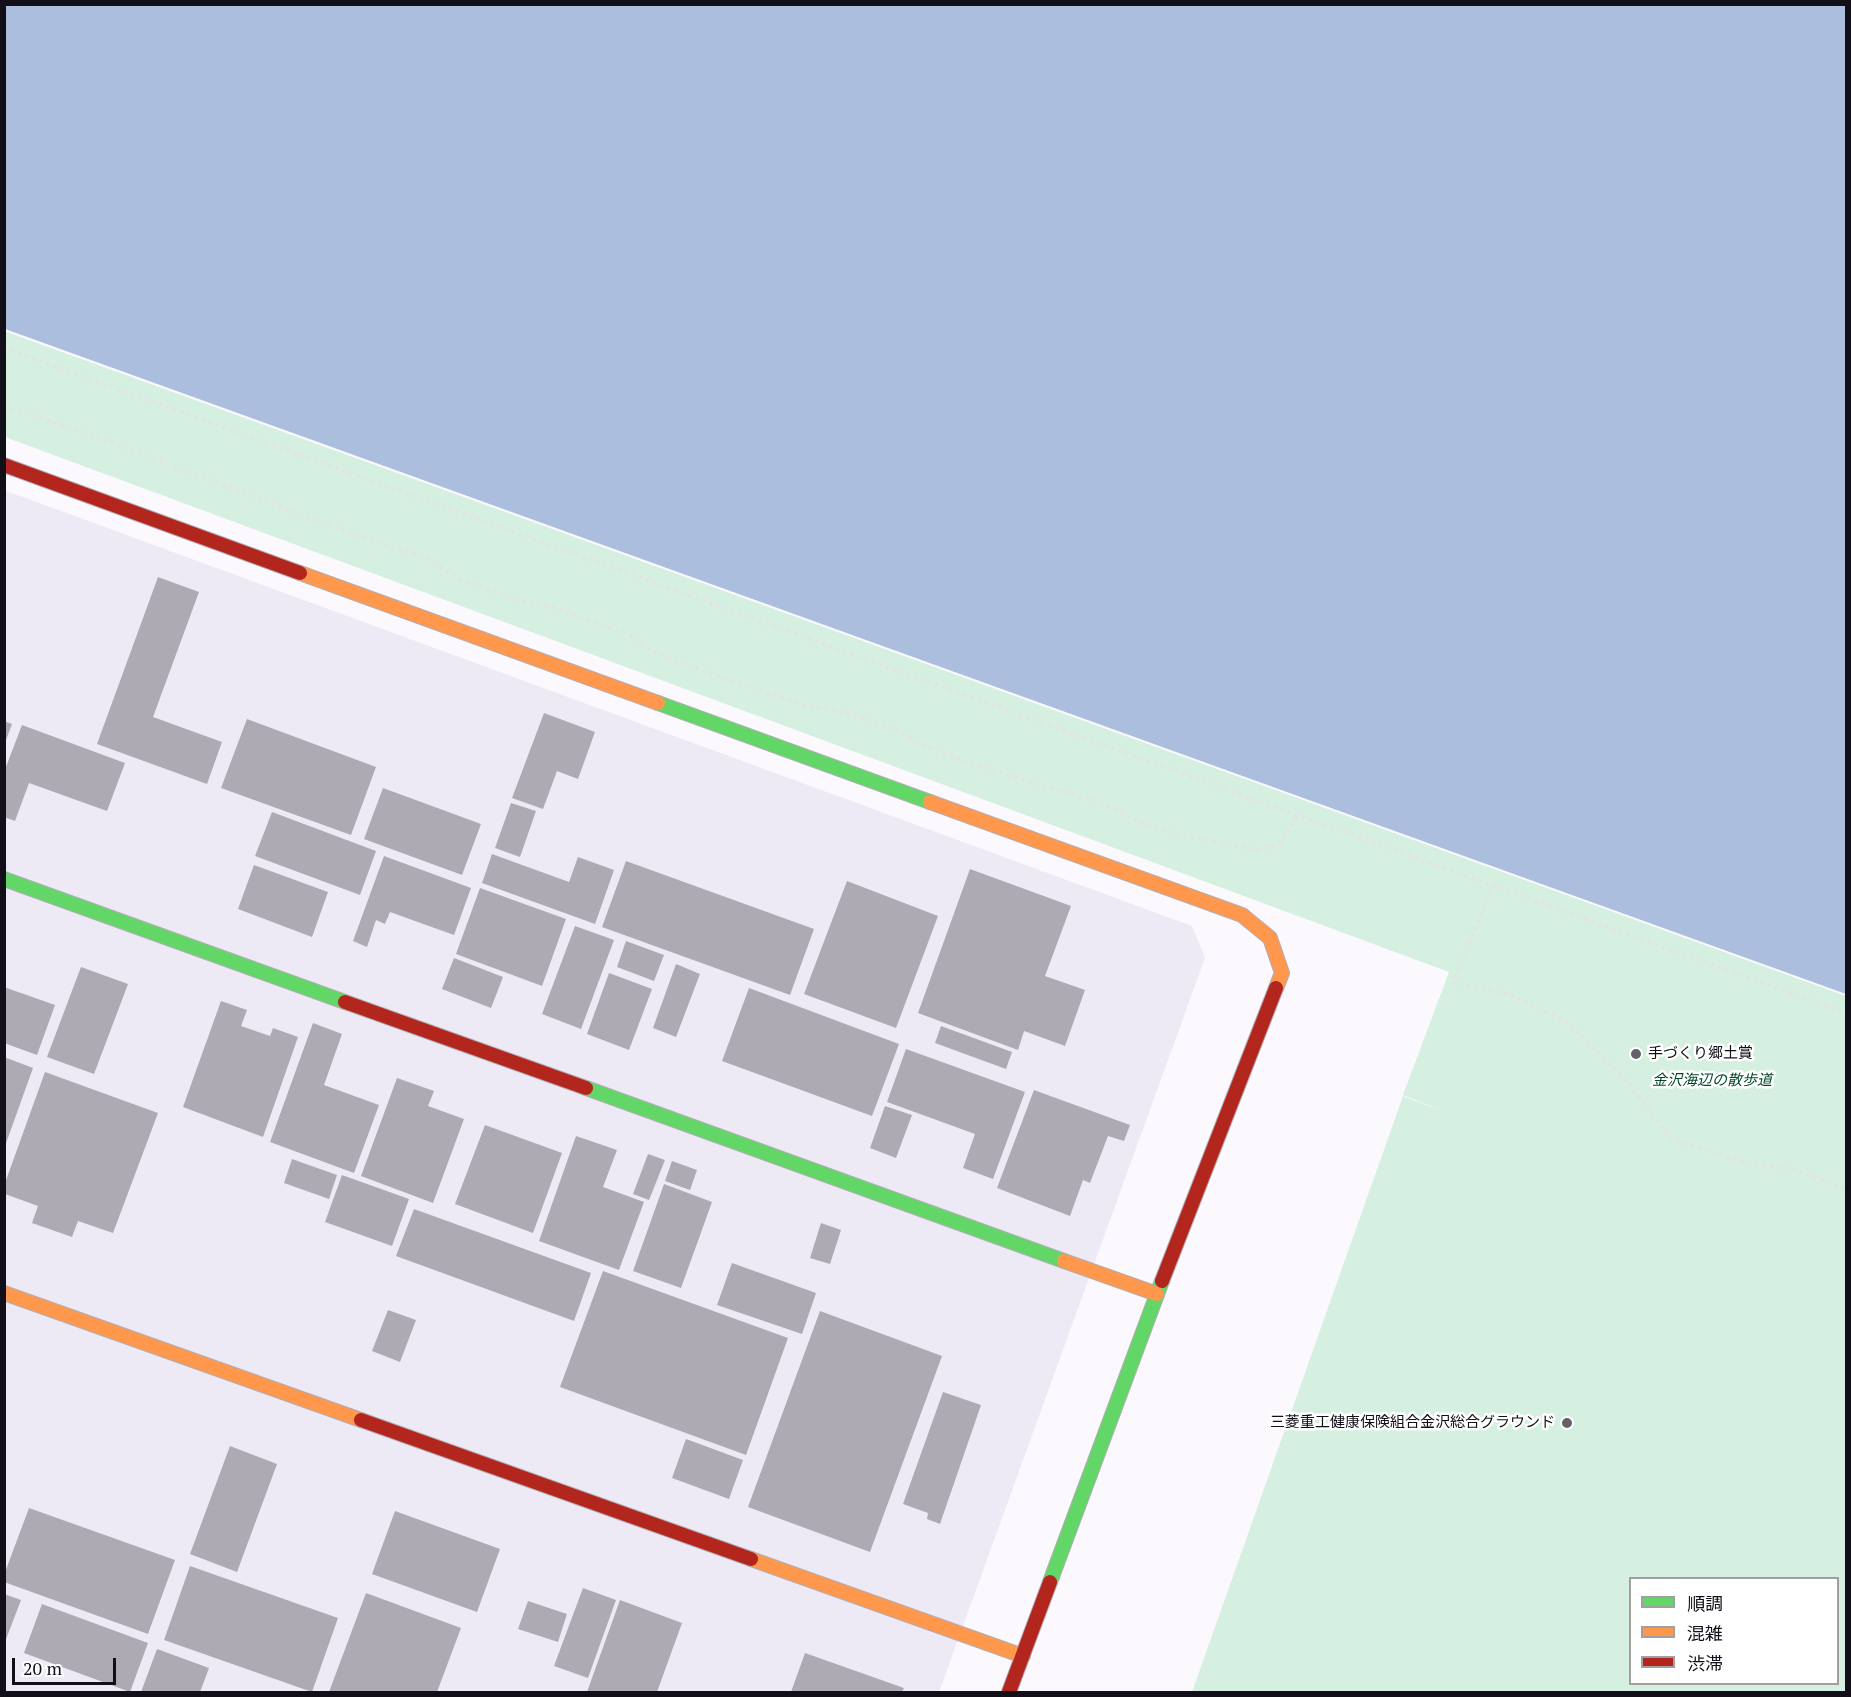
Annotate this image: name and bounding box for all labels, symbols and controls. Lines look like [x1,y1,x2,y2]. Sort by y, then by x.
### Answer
place label: 手づくり郷土賞 [1648,1045,1753,1063]
marker: 手づくり郷土賞 [1629,1047,1643,1061]
park label: 金沢海辺の散歩道 [1652,1072,1772,1090]
place label: 三菱重工健康保険組合金沢総合グラウンド [1270,1414,1555,1432]
marker: 三菱重工健康保険組合金沢総合グラウンド [1560,1416,1574,1430]
legend [1629,1577,1839,1685]
text: 順調 [1687,1591,1723,1615]
text: 混雑 [1687,1621,1723,1645]
scale bar [15,1646,118,1684]
text: 渋滞 [1687,1651,1723,1675]
text: 20 m [23,1656,62,1680]

